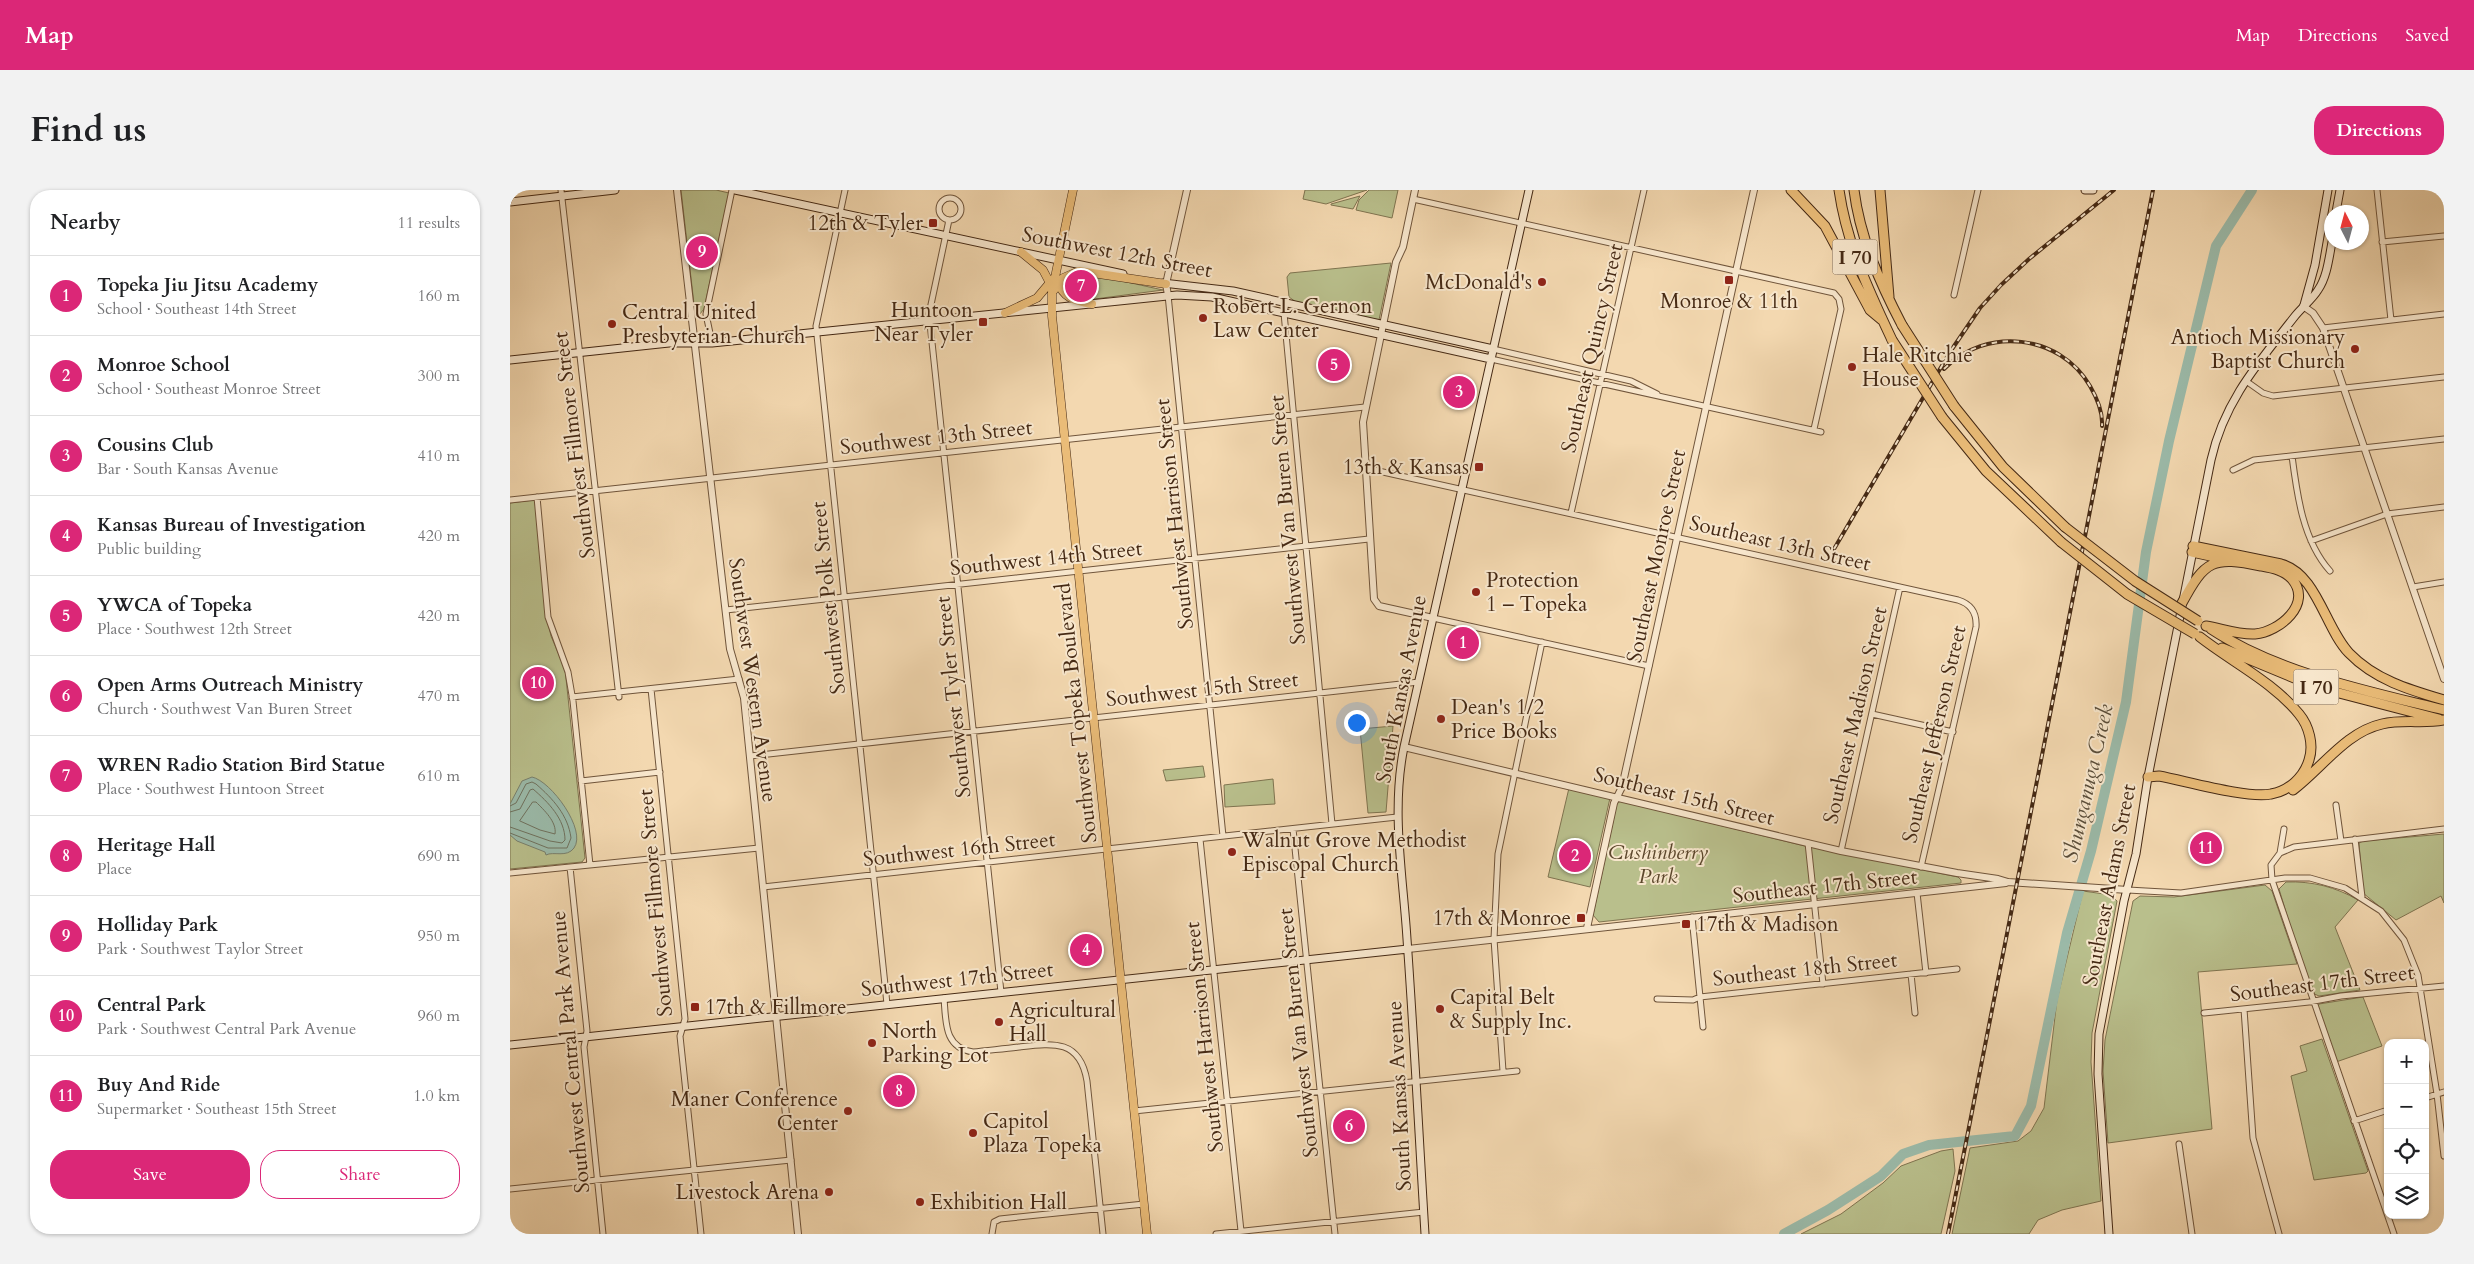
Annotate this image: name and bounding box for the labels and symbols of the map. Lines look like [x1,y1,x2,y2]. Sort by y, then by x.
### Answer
north arrow [2324,205,2369,250]
place label: 12th & Tyler [807,209,923,238]
marker: 12th & Tyler [927,217,939,229]
street label: Southwest 12th Street [1019,220,1215,285]
pin: 9 [686,233,718,271]
street label: Southeast Quincy Street [1554,240,1631,456]
road number: I 70 [1832,240,1878,274]
pin: 7 [1065,267,1097,305]
place label: McDonald's [1425,268,1532,297]
marker: Monroe & 11th [1723,274,1735,286]
marker: McDonald's [1536,276,1548,288]
place label: Monroe & 11th [1660,287,1799,316]
place label: Robert L. Gernon Law Center [1213,292,1372,345]
place label: Huntoon Near Tyler [874,296,973,349]
place label: Central United Presbyterian Church [622,298,806,351]
marker: Robert L. Gernon Law Center [1197,312,1209,324]
marker: Huntoon Near Tyler [977,316,989,328]
marker: Central United Presbyterian Church [606,318,618,330]
place label: Antioch Missionary Baptist Church [2171,323,2345,376]
street label: Southwest Fillmore Street [546,330,603,560]
place label: Hale Ritchie House [1862,341,1973,394]
marker: Antioch Missionary Baptist Church [2349,343,2361,355]
pin: 5 [1318,346,1350,384]
marker: Hale Ritchie House [1846,361,1858,373]
pin: 3 [1443,373,1475,411]
street label: Southwest Van Buren Street [1262,394,1313,646]
street label: Southwest Harrison Street [1148,397,1201,631]
street label: Southwest 13th Street [839,413,1034,462]
street label: Southeast Monroe Street [1620,446,1693,665]
place label: 13th & Kansas [1343,453,1469,482]
marker: 13th & Kansas [1473,461,1485,473]
street label: Southwest Polk Street [804,500,853,696]
street label: Southeast 13th Street [1686,509,1874,579]
street label: Southwest 14th Street [949,534,1144,583]
street label: Southwest Western Avenue [721,556,784,804]
place label: Protection 1 – Topeka [1486,566,1587,619]
street label: Southwest Topeka Boulevard [1048,582,1105,844]
marker: Protection 1 – Topeka [1470,586,1482,598]
street label: South Kansas Avenue [1369,593,1434,785]
street label: Southwest Tyler Street [928,594,978,799]
street label: Southeast Madison Street [1816,603,1895,826]
street label: Southeast Jefferson Street [1895,622,1974,846]
pin: 1 [1447,624,1479,662]
pin: 10 [522,664,554,702]
street label: Southwest 15th Street [1105,665,1300,714]
road number: I 70 [2294,670,2338,704]
place label: Dean's 1/2 Price Books [1451,693,1557,746]
water label: Shunganuga Creek [2055,701,2121,865]
your location [1344,710,1370,736]
marker: Dean's 1/2 Price Books [1435,713,1447,725]
street label: Southeast 15th Street [1590,760,1778,833]
street label: Southeast Adams Street [2076,781,2143,989]
street label: Southwest Fillmore Street [631,788,680,1018]
street label: Southwest 16th Street [862,825,1057,874]
place label: Walnut Grove Methodist Episcopal Church [1241,826,1467,879]
pin: 11 [2190,829,2222,867]
pin: 2 [1559,837,1591,875]
park label: Cushinberry Park [1608,838,1708,891]
marker: Walnut Grove Methodist Episcopal Church [1226,846,1238,858]
street label: Southeast 17th Street [1731,862,1919,911]
place label: 17th & Monroe [1433,904,1571,933]
street label: Southwest Van Buren Street [1271,907,1326,1159]
street label: Southwest Central Park Avenue [544,910,597,1194]
place label: 17th & Madison [1696,910,1839,939]
marker: 17th & Monroe [1575,912,1587,924]
marker: 17th & Madison [1680,918,1692,930]
street label: Southwest Harrison Street [1178,920,1231,1154]
pin: 4 [1070,931,1102,969]
street label: Southeast 18th Street [1711,945,1899,994]
street label: Southwest 17th Street [860,955,1055,1004]
street label: Southeast 17th Street [2228,958,2416,1009]
place label: Capital Belt & Supply Inc. [1450,983,1572,1036]
place label: 17th & Fillmore [705,993,846,1022]
place label: Agricultural Hall [1009,996,1116,1049]
street label: South Kansas Avenue [1380,1000,1419,1192]
marker: 17th & Fillmore [689,1001,701,1013]
marker: Capital Belt & Supply Inc. [1434,1003,1446,1015]
marker: Agricultural Hall [993,1016,1005,1028]
place label: North Parking Lot [882,1017,989,1070]
marker: North Parking Lot [866,1037,878,1049]
pin: 8 [883,1072,915,1110]
place label: Maner Conference Center [671,1085,838,1138]
marker: Maner Conference Center [842,1105,854,1117]
place label: Capitol Plaza Topeka [983,1107,1102,1160]
pin: 6 [1333,1107,1365,1145]
marker: Capitol Plaza Topeka [967,1127,979,1139]
place label: Livestock Arena [676,1178,819,1207]
marker: Livestock Arena [823,1186,835,1198]
place label: Exhibition Hall [930,1188,1067,1217]
marker: Exhibition Hall [914,1196,926,1208]

